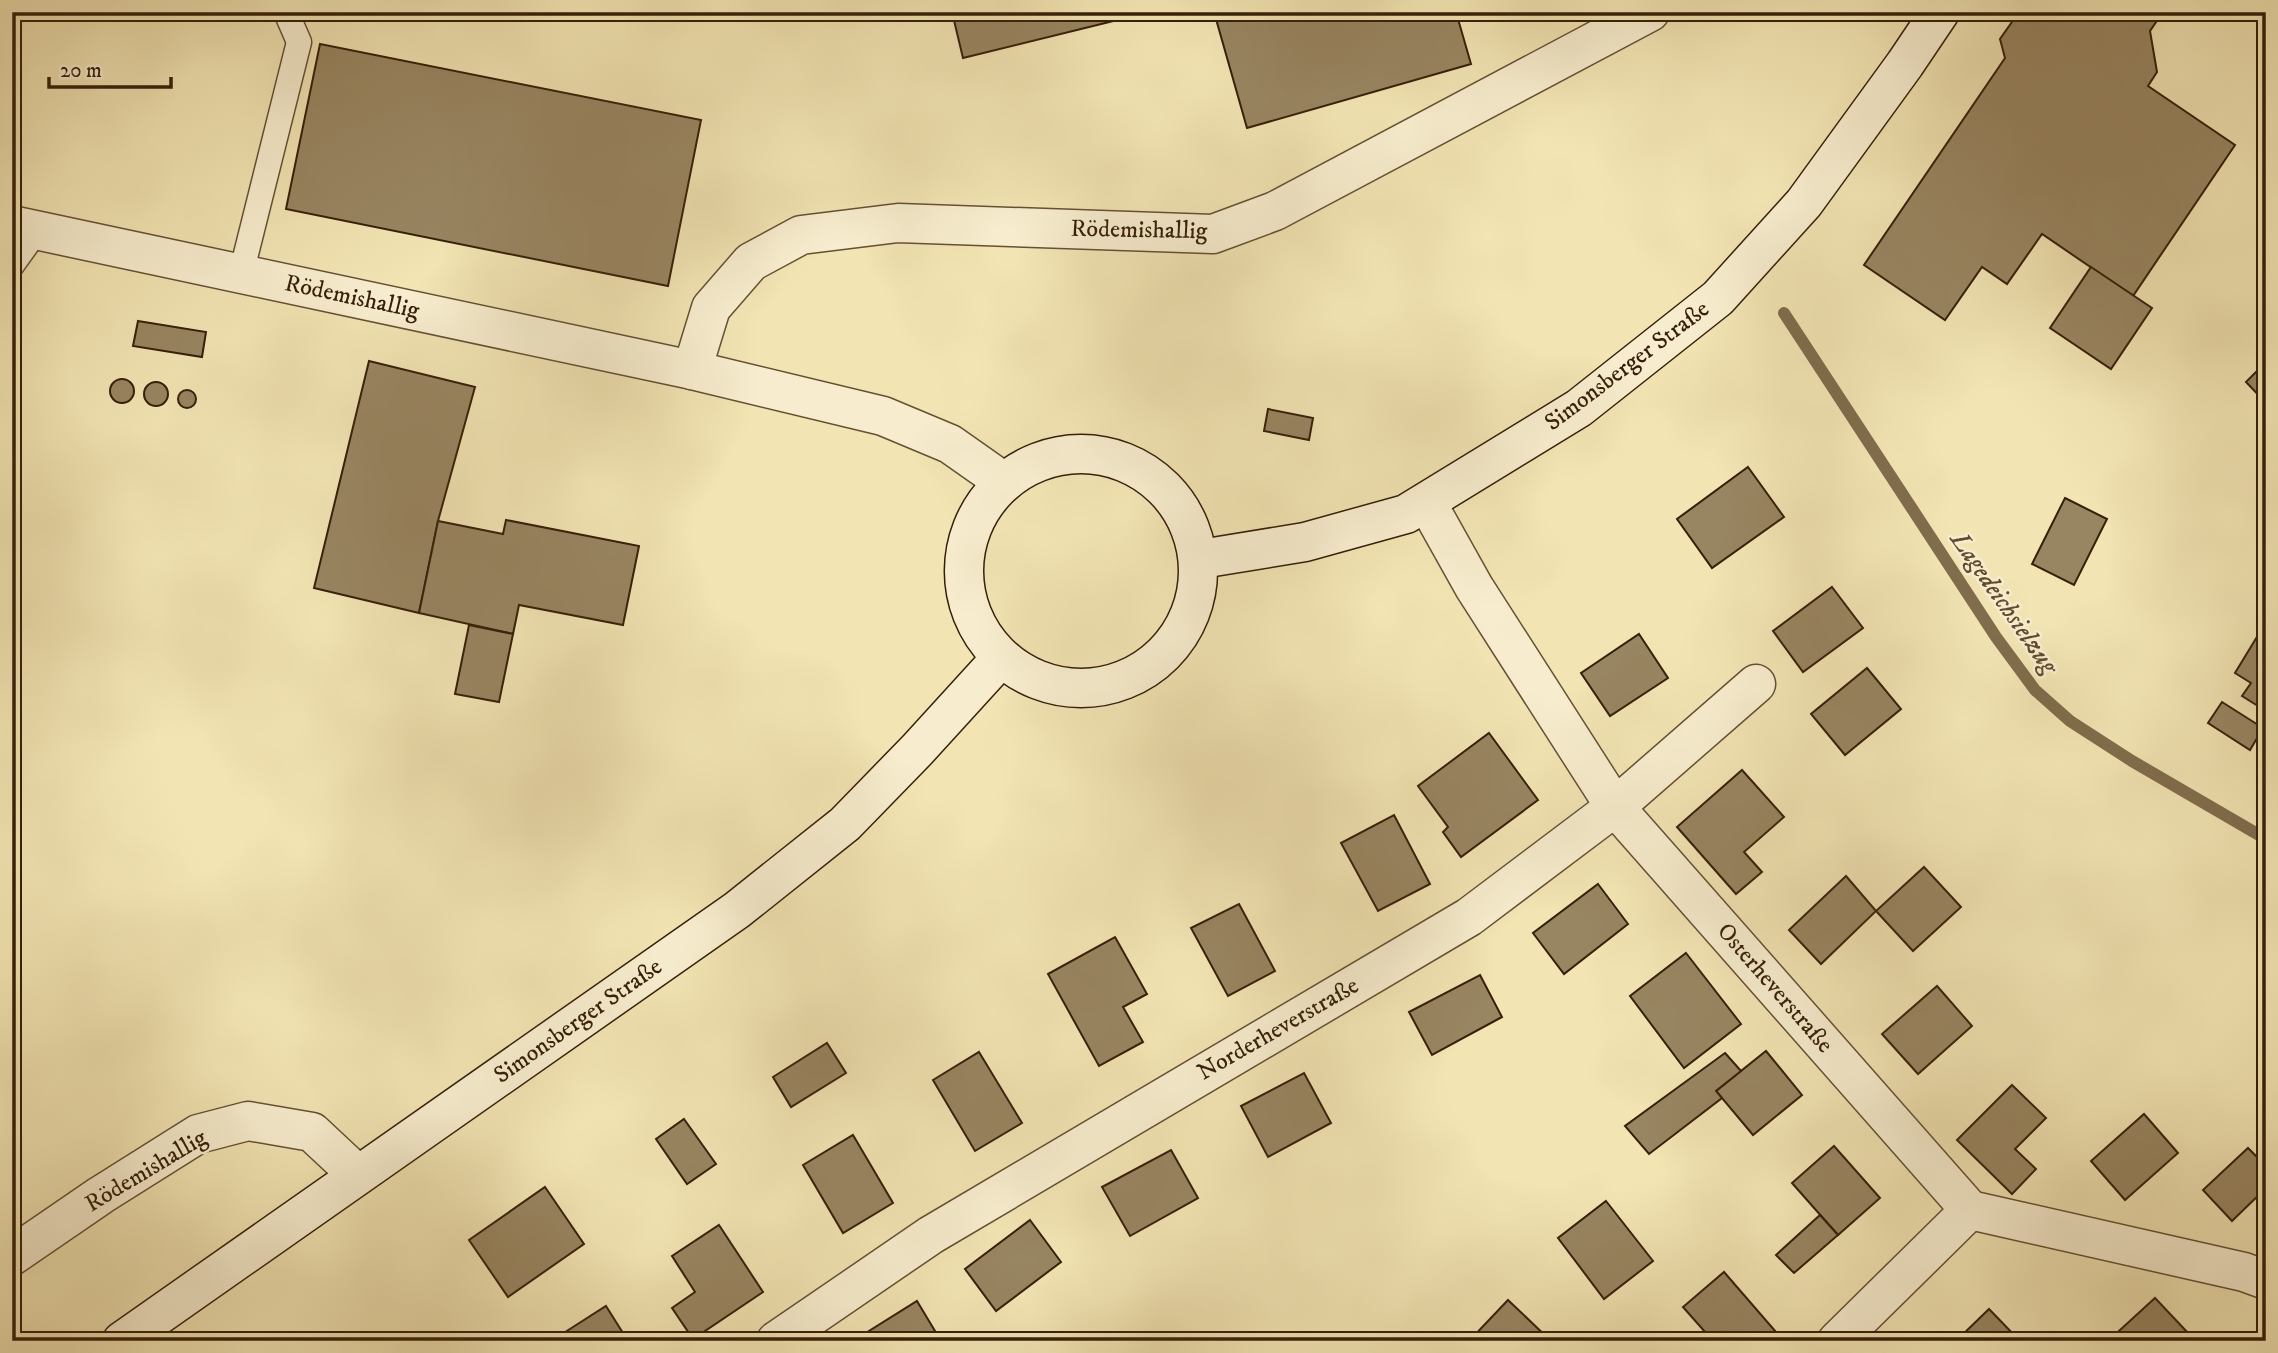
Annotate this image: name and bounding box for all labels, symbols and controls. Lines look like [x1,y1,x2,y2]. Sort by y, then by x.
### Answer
scale bar [49,46,172,90]
text: 20 m [60,58,102,84]
street label: Rödemishallig [1070,214,1208,246]
street label: Rödemishallig [282,268,422,326]
street label: Simonsberger Straße [1539,294,1715,438]
water label: Lagedeichsielzug [1942,524,2067,683]
street label: Osterheverstraße [1710,917,1840,1059]
street label: Simonsberger Straße [488,952,668,1090]
street label: Norderheverstraße [1192,971,1364,1087]
street label: Rödemishallig [80,1123,213,1219]

